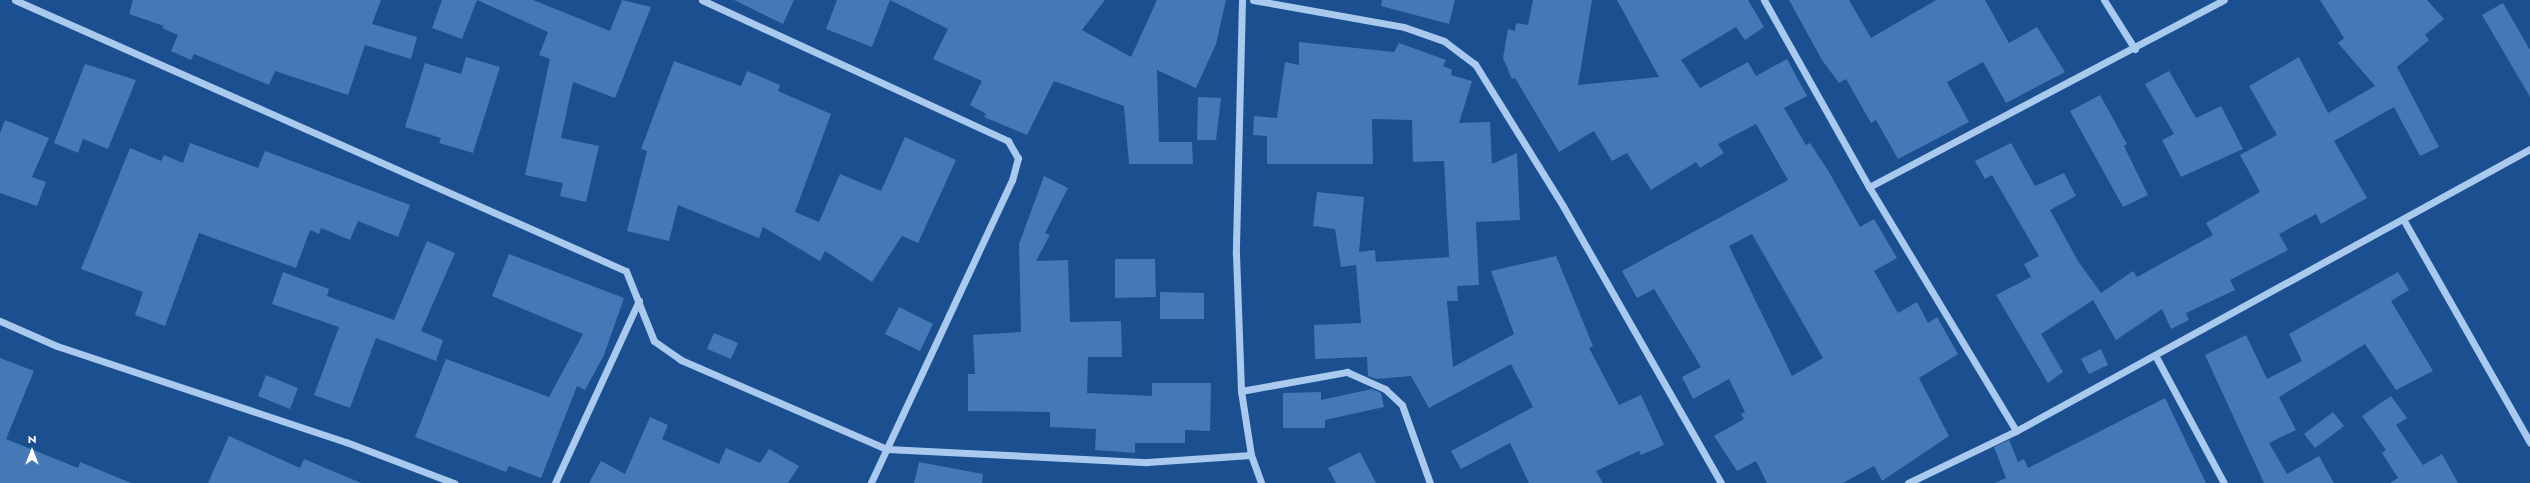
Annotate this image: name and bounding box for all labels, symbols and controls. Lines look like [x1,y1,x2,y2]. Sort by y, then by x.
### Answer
north arrow [12,431,52,471]
text: N [28,431,36,447]

